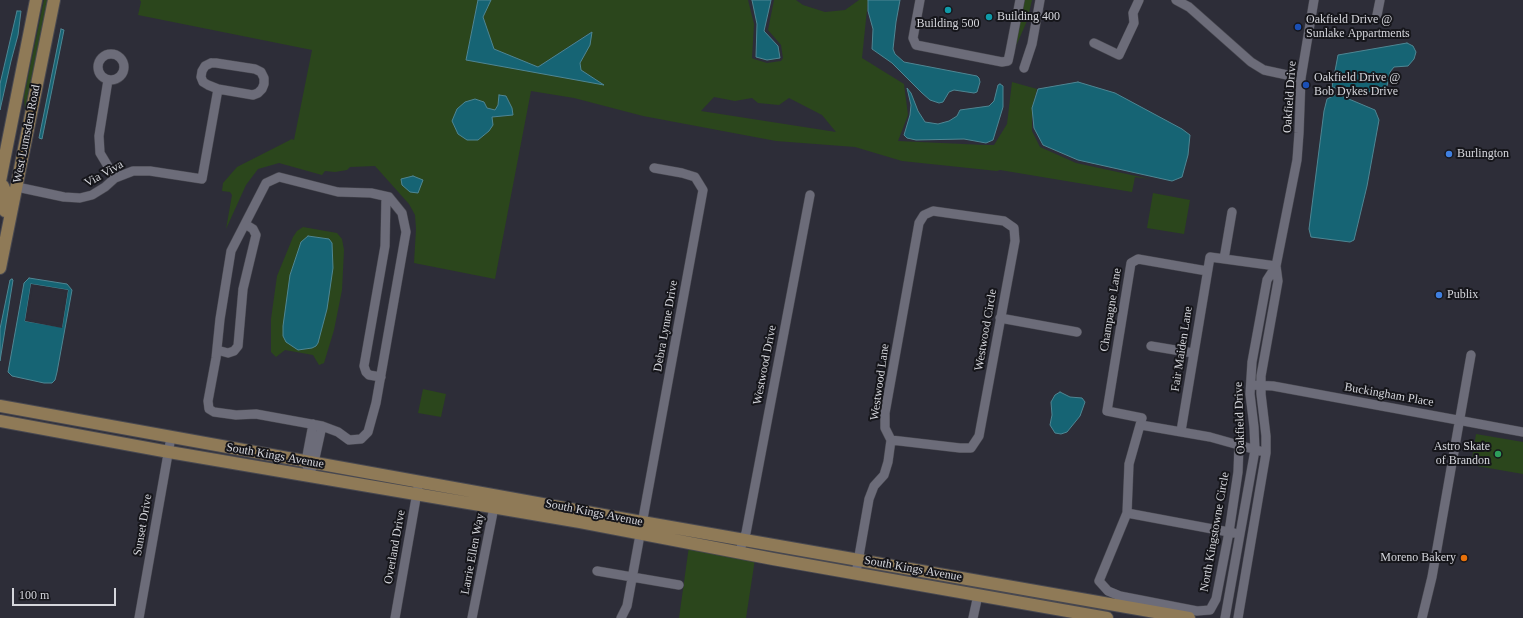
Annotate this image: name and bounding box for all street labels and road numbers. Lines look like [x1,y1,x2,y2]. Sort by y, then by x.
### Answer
street label: Oakfield Drive [1280,60,1300,134]
street label: West Lumsden Road [10,84,44,184]
street label: Via Viva [82,157,126,191]
street label: Champagne Lane [1097,267,1125,353]
street label: Debra Lynne Drive [651,279,681,373]
street label: Westwood Circle [972,288,1000,372]
street label: Fair Maiden Lane [1168,305,1196,393]
street label: Westwood Drive [750,324,780,406]
street label: Westwood Lane [867,343,893,421]
street label: Buckingham Place [1343,380,1435,410]
street label: Oakfield Drive [1232,382,1248,454]
street label: South Kings Avenue [225,440,325,472]
street label: North Kingstowne Circle [1197,471,1233,593]
street label: Sunset Drive [130,493,156,557]
street label: South Kings Avenue [544,496,644,530]
street label: Overland Drive [381,509,409,585]
street label: Larrie Ellen Way [458,512,488,596]
street label: South Kings Avenue [863,553,963,585]

